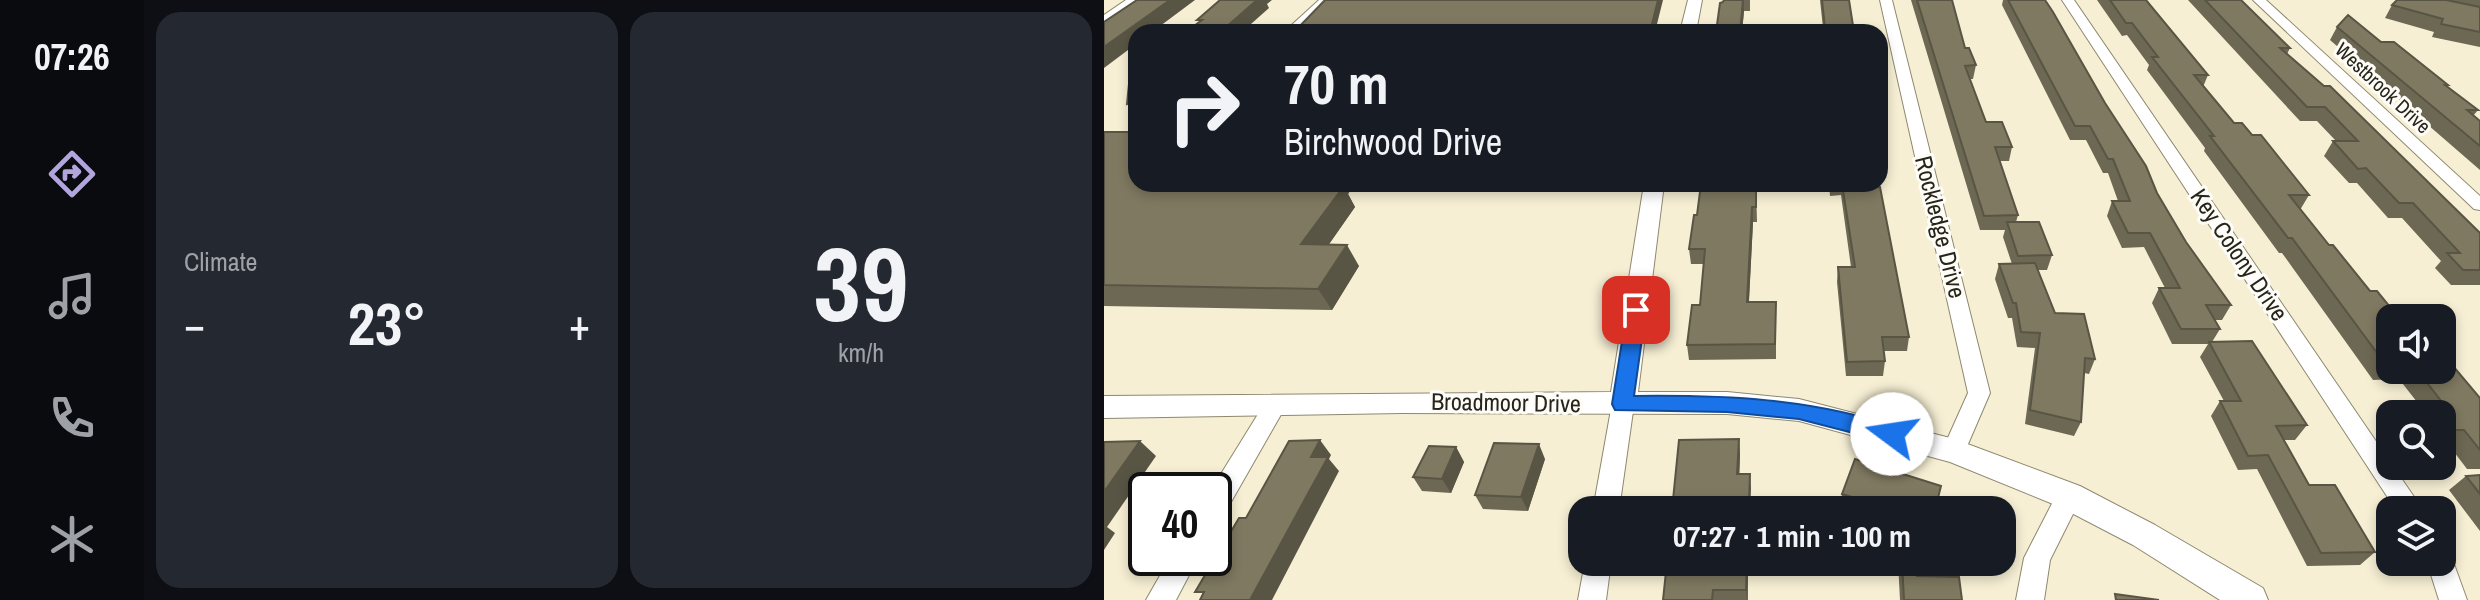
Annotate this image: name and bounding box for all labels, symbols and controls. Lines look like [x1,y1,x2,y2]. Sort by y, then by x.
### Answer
text: 07:26 [34,33,110,81]
street label: Westbrook Drive [2330,36,2437,139]
text: 70 m [1284,46,1389,121]
icon: right [1152,56,1256,160]
text: Birchwood Drive [1284,118,1502,166]
icon: directions [44,146,100,202]
street label: Rockledge Drive [1908,152,1974,301]
street label: Key Colony Drive [2184,182,2296,327]
text: 39 [814,213,908,353]
text: Climate [184,244,257,279]
icon: music [44,268,100,324]
pin [1602,276,1670,344]
text: 23° [348,283,426,364]
icon: arrive [1614,288,1658,332]
text: − [184,294,205,354]
text: + [569,294,590,354]
map controls [2376,304,2456,576]
button: sound [2376,304,2456,384]
text: km/h [838,335,884,370]
street label: Broadmoor Drive [1431,385,1581,419]
icon: phone [44,390,100,446]
position arrow [1850,392,1934,476]
button: search [2376,400,2456,480]
speed limit sign: 40 [1128,472,1232,576]
button: layers [2376,496,2456,576]
icon: climate [44,511,100,567]
text: 07:27 · 1 min · 100 m [1673,516,1911,556]

